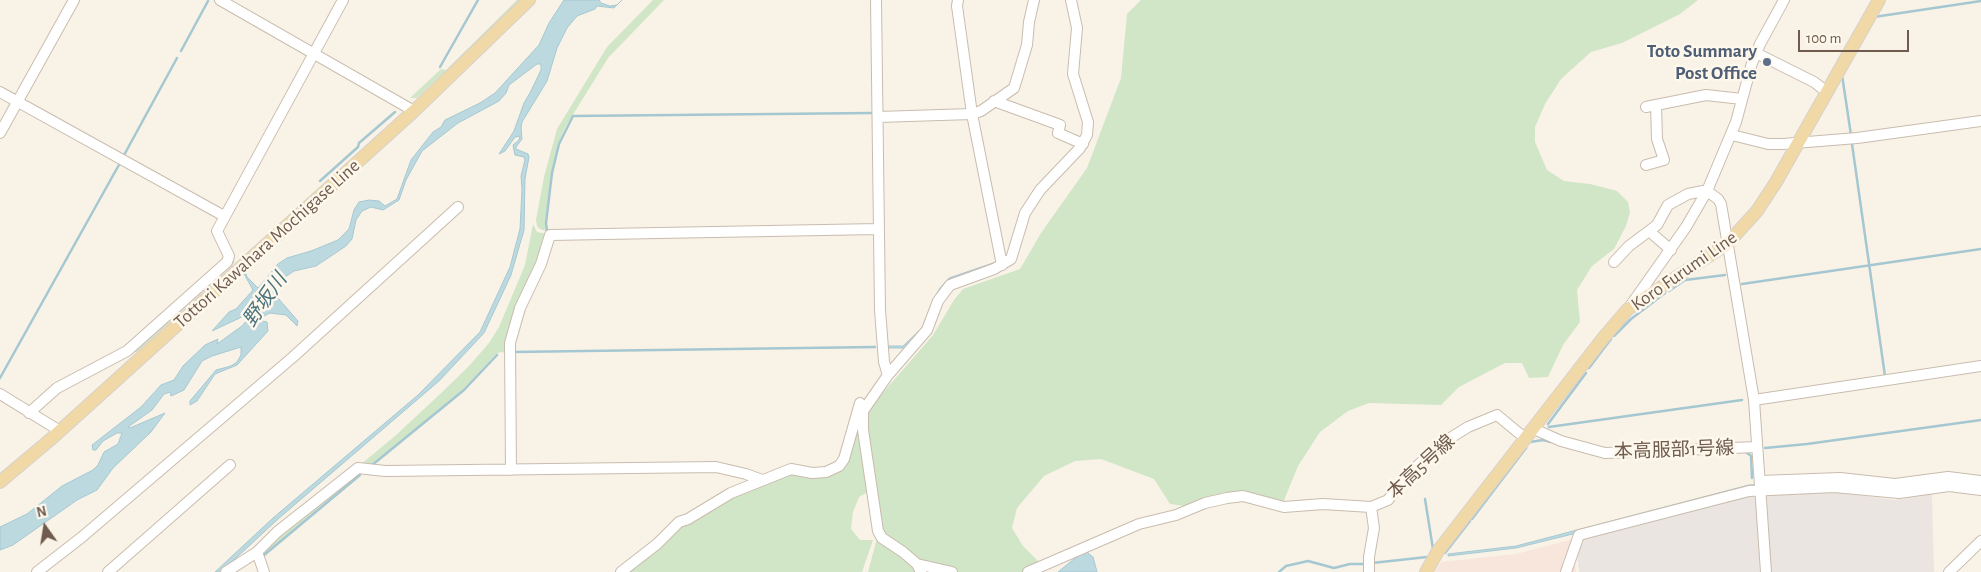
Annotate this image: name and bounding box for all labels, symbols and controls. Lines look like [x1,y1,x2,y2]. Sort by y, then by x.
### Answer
scale bar [1801,20,1912,52]
text: 100 m [1806,31,1841,46]
place label: Toto Summary Post Office [1647,40,1757,84]
marker: Toto Summary Post Office [1761,56,1773,68]
street label: Tottori Kawahara Mochigase Line [169,155,365,333]
street label: Koro Furumi Line [1627,226,1741,316]
water label: 野坂川 [238,269,292,331]
street label: 本高5号線 [1383,430,1459,504]
street label: 本高服部1号線 [1613,437,1735,463]
north arrow [20,502,70,552]
text: N [35,504,48,520]

